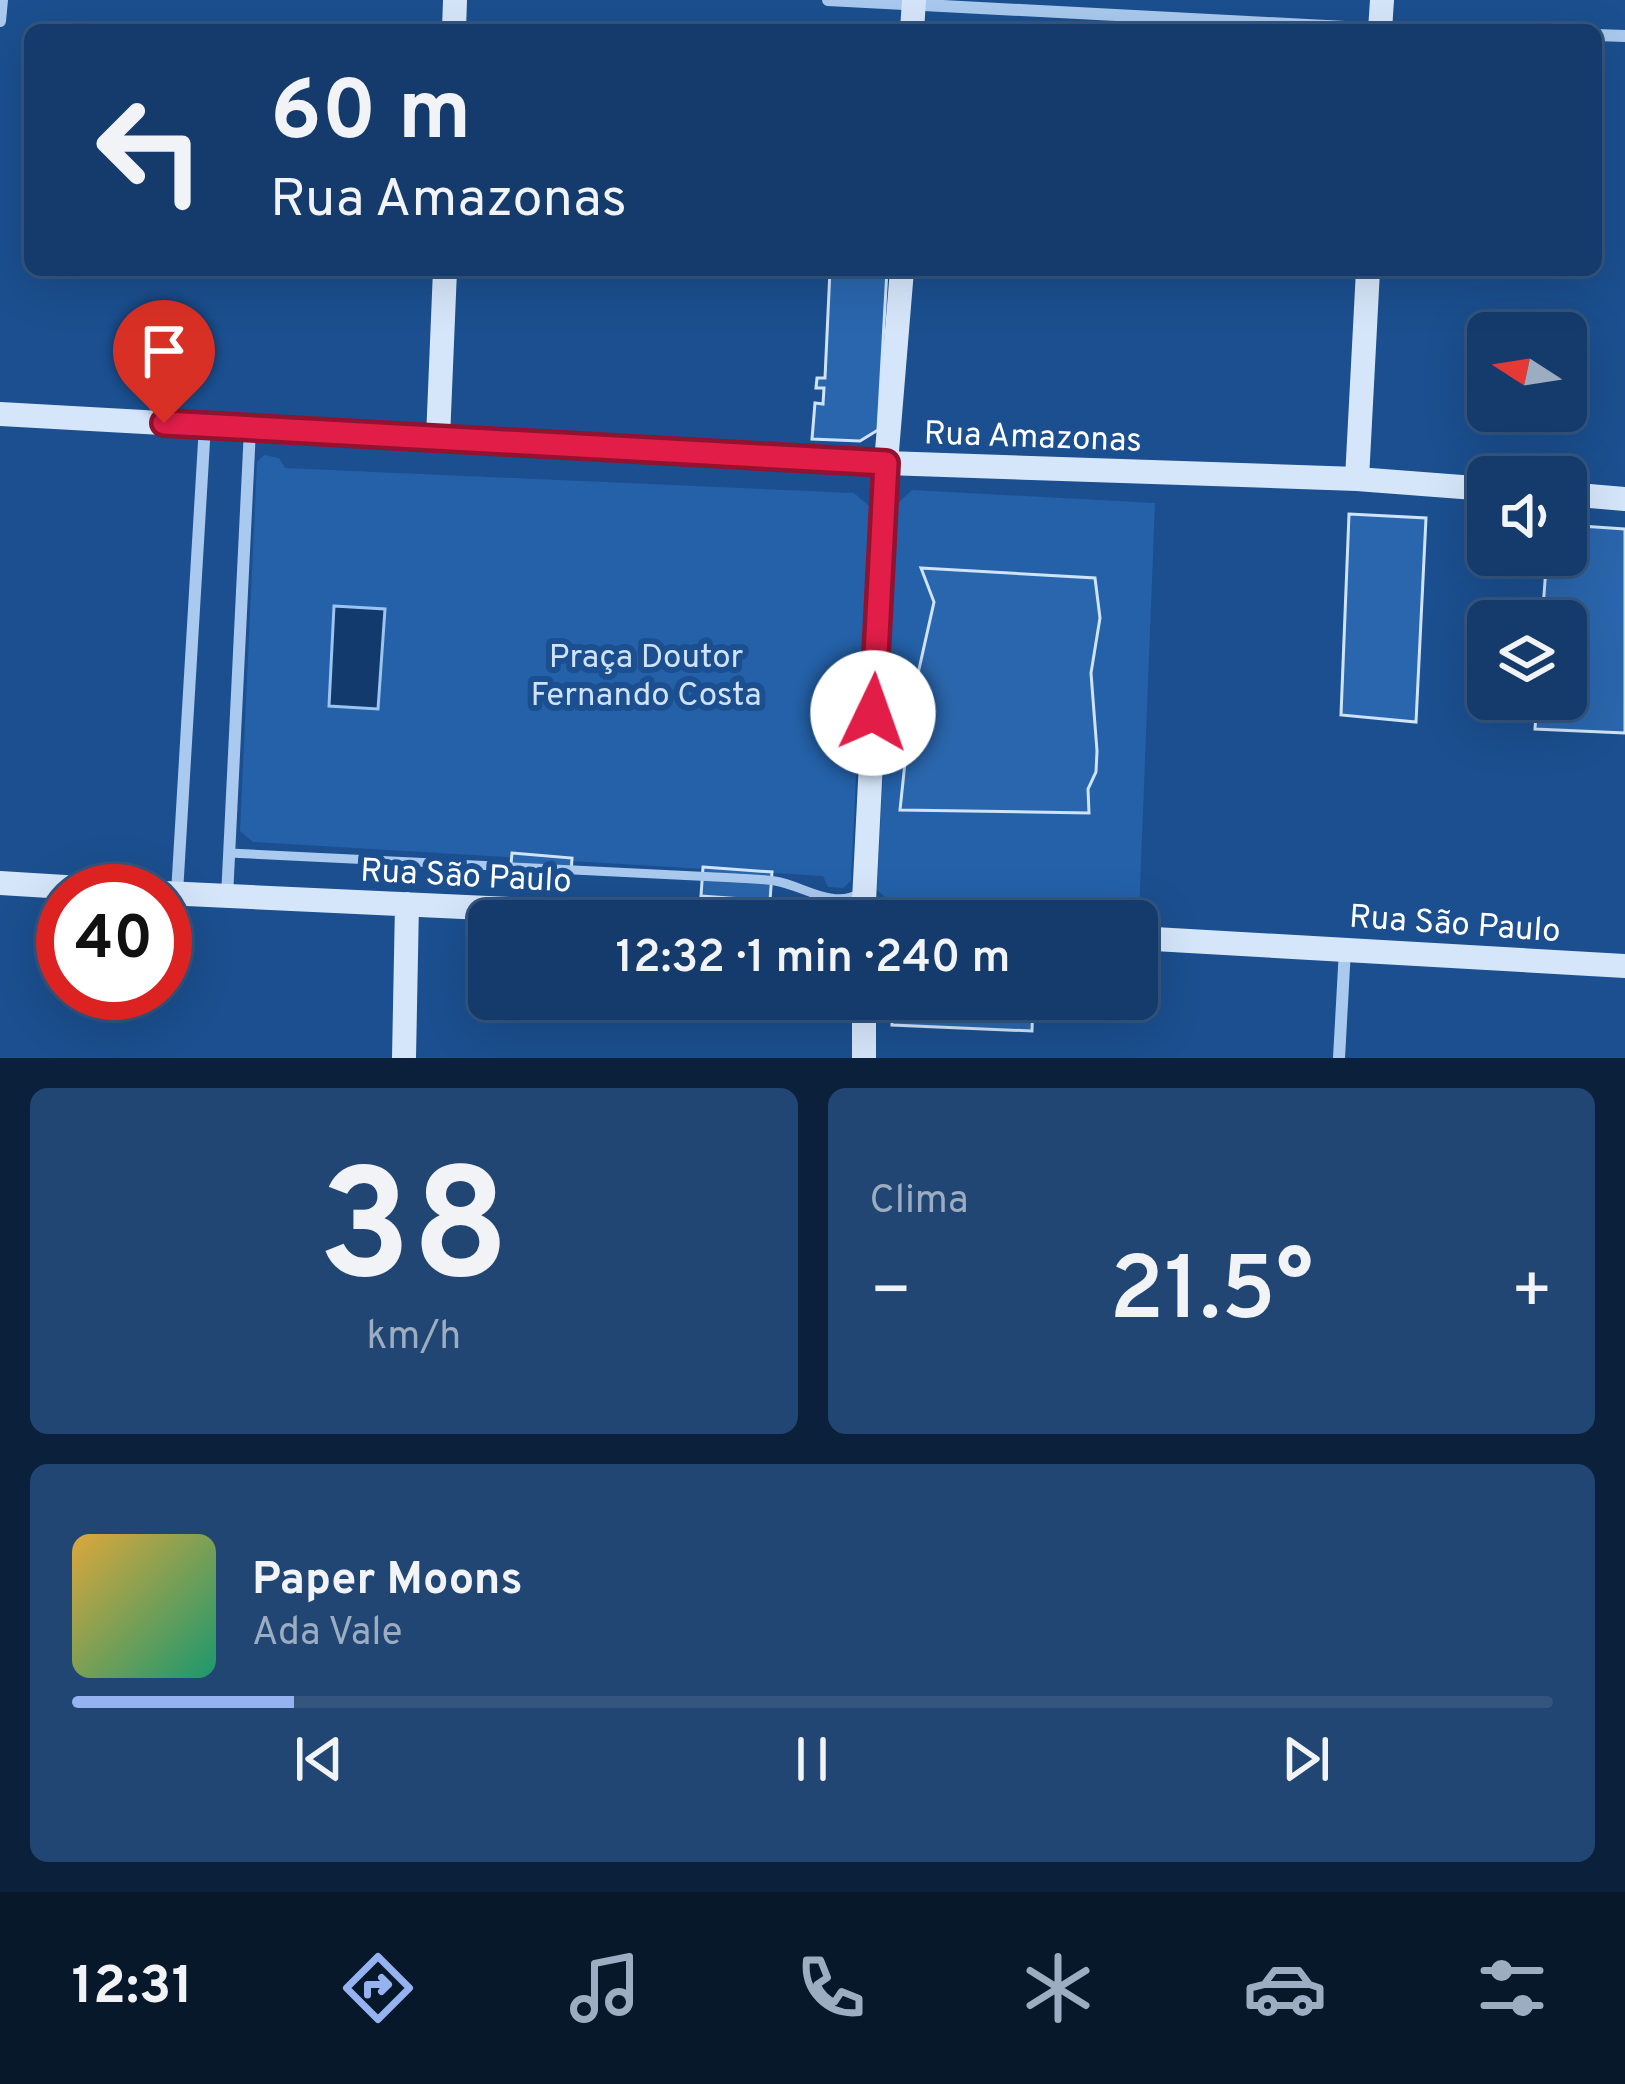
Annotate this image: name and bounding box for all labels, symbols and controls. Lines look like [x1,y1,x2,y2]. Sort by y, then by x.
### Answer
text: 60 m [270,63,471,169]
icon: left [72,72,228,228]
text: Rua Amazonas [270,167,627,236]
pin [113,300,215,423]
north arrow [1467,312,1587,432]
map controls [1467,312,1587,720]
icon: arrive [131,318,197,384]
street label: Rua Amazonas [923,414,1143,464]
button: sound [1467,456,1587,576]
button: layers [1467,600,1587,720]
park label: Praça Doutor Fernando Costa [530,638,762,718]
position arrow [810,650,936,776]
street label: Rua São Paulo [359,851,573,905]
speed limit sign: 40 [36,864,192,1020]
street label: Rua São Paulo [1348,898,1562,954]
text: 12:32 · 1 min · 240 m [616,931,1010,988]
text: 38 [318,1137,510,1335]
text: Clima [870,1178,969,1227]
text: 21.5° [1109,1238,1313,1351]
text: − [870,1253,912,1336]
text: + [1510,1253,1553,1336]
text: km/h [366,1314,461,1363]
text: Paper Moons [252,1553,523,1610]
text: Ada Vale [252,1610,403,1659]
icon: previous [286,1726,352,1792]
icon: pause [779,1726,845,1792]
icon: next [1273,1726,1339,1792]
icon: directions [336,1946,420,2030]
icon: music [563,1946,647,2030]
icon: phone [789,1946,873,2030]
icon: climate [1016,1946,1100,2030]
icon: car [1243,1946,1327,2030]
icon: filters [1470,1946,1554,2030]
text: 12:31 [71,1954,193,2023]

